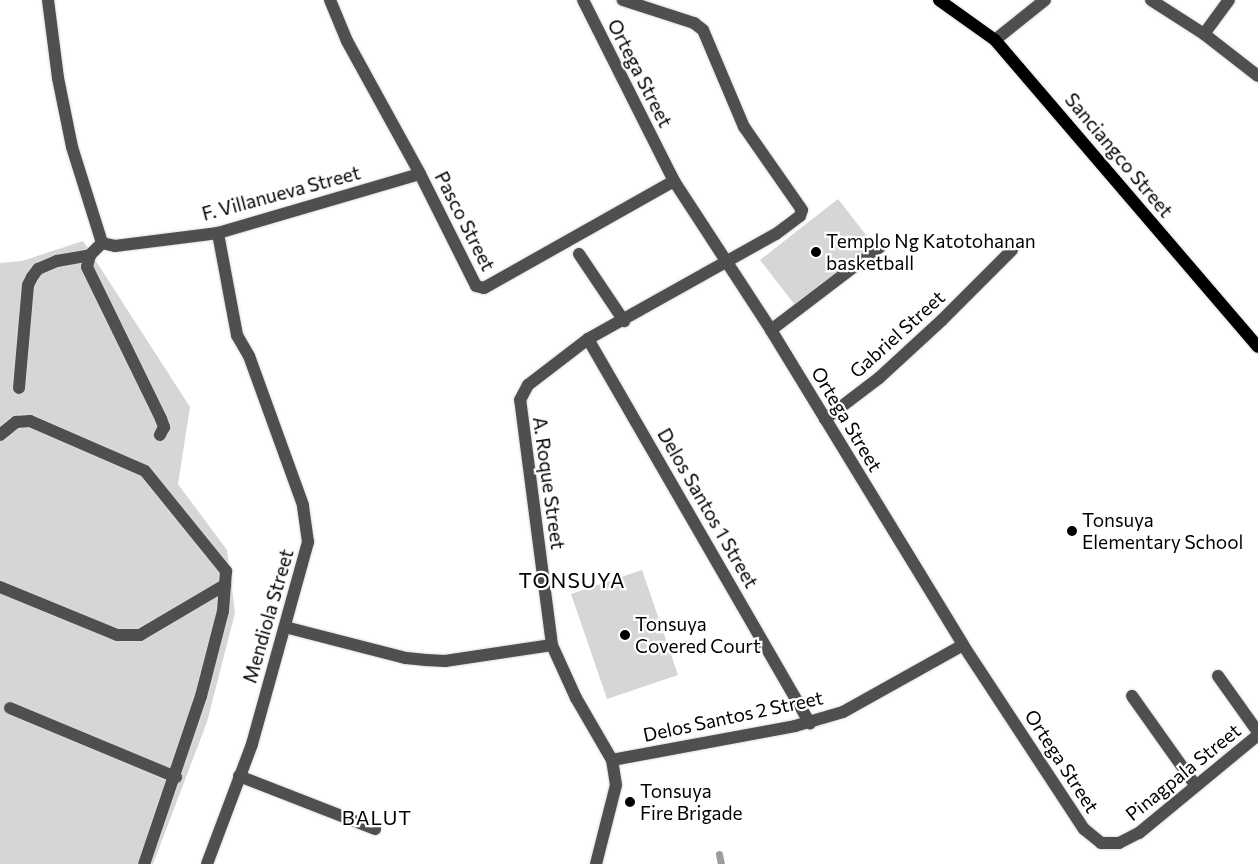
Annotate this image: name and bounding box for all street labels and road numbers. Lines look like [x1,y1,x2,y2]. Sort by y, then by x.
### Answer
street label: Ortega Street [603,15,677,131]
street label: Sanciangco Street [1060,88,1178,222]
street label: F. Villanueva Street [199,161,363,225]
street label: Pasco Street [430,167,500,275]
street label: Gabriel Street [845,285,949,383]
street label: Ortega Street [807,362,887,476]
street label: A. Roque Street [528,415,570,551]
street label: Delos Santos 1 Street [653,424,763,592]
street label: Mendiola Street [238,546,298,686]
street label: Delos Santos 2 Street [641,686,825,746]
street label: Ortega Street [1020,705,1104,817]
street label: Pinagpala Street [1121,719,1245,825]

